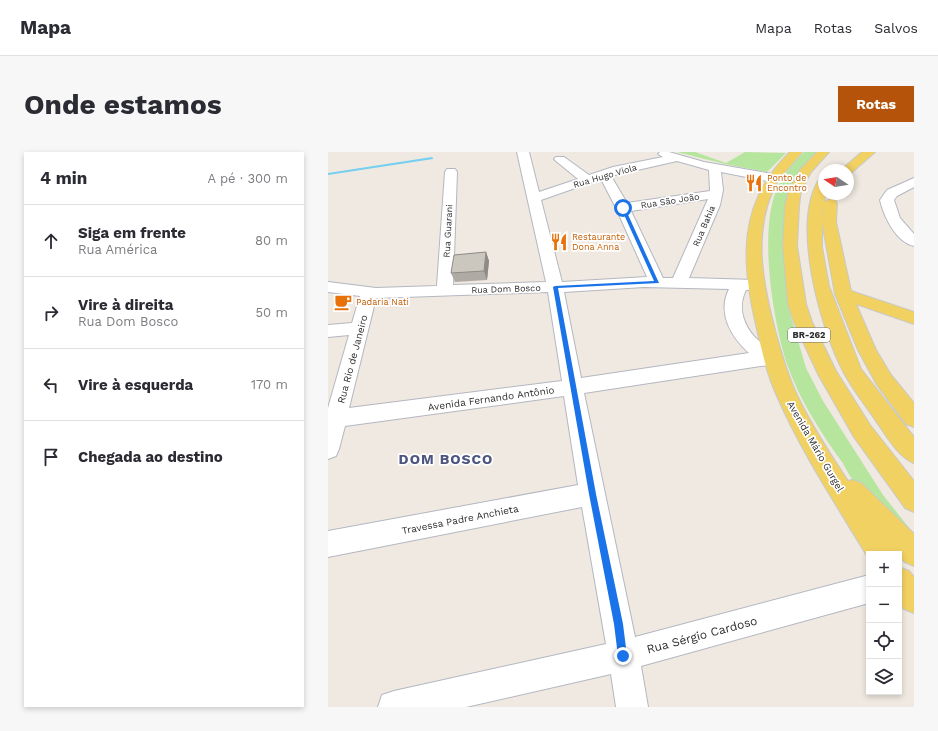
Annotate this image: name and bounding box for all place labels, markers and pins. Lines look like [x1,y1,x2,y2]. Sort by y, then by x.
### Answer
restaurant icon: Ponto de Encontro [744,173,764,193]
place label: Ponto de Encontro [767,173,807,193]
restaurant icon: Restaurante Dona Anna [549,232,569,252]
place label: Restaurante Dona Anna [572,232,625,252]
cafe icon: Padaria Nati [333,292,353,312]
place label: Padaria Nati [356,297,409,307]

